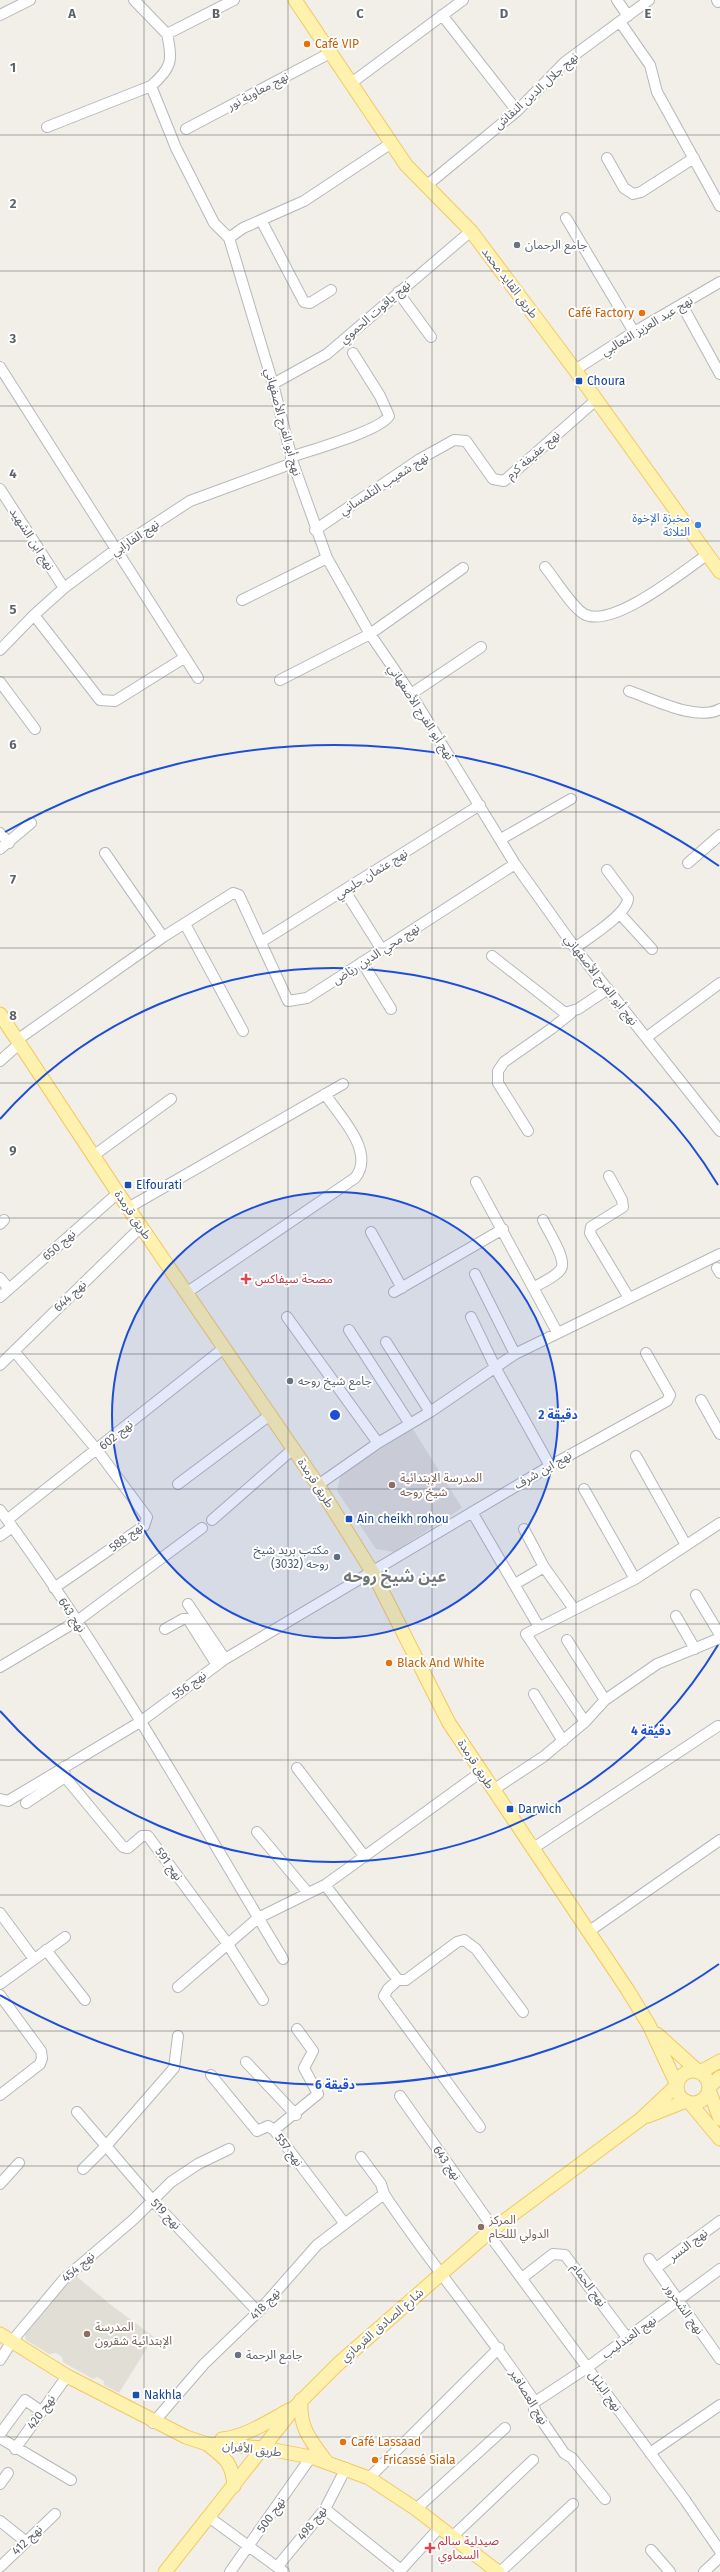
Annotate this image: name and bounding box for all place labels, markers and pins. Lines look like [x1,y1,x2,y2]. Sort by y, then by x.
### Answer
place label: Café VIP [315,37,359,51]
marker: Café VIP [302,39,312,49]
place label: جامع الرحمان [525,238,587,254]
marker: جامع الرحمان [512,240,522,250]
place label: Café Factory [568,306,634,320]
marker: Café Factory [637,308,647,318]
place label: Choura [587,374,625,388]
marker: Choura [574,376,584,386]
place label: مخبزة الإخوة الثلاثة [632,511,690,539]
marker: مخبزة الإخوة الثلاثة [693,520,703,530]
place label: Elfourati [136,1178,182,1192]
marker: Elfourati [123,1180,133,1190]
place label: مصحة سيفاكس [255,1272,333,1286]
marker: مصحة سيفاكس [240,1273,252,1285]
place label: جامع شيخ روحه [298,1374,372,1390]
marker: جامع شيخ روحه [285,1376,295,1386]
centre of rings [328,1408,342,1422]
place label: المدرسة الإبتدائية شيخ روحه [400,1471,482,1501]
marker: المدرسة الإبتدائية شيخ روحه [387,1480,397,1490]
place label: Ain cheikh rohou [357,1512,449,1526]
marker: Ain cheikh rohou [344,1514,354,1524]
place label: مكتب بريد شيخ روحه (3032) [253,1543,329,1571]
marker: مكتب بريد شيخ روحه (3032) [332,1552,342,1562]
place label: Black And White [397,1656,485,1670]
marker: Black And White [384,1658,394,1668]
place label: Darwich [518,1802,562,1816]
marker: Darwich [505,1804,515,1814]
place label: المركز الدولي لللحام [488,2213,549,2244]
marker: المركز الدولي لللحام [476,2222,486,2232]
place label: المدرسة الإبتدائية شقرون [95,2320,172,2349]
marker: المدرسة الإبتدائية شقرون [82,2329,92,2339]
place label: جامع الرحمة [246,2348,303,2364]
marker: جامع الرحمة [233,2350,243,2360]
place label: Nakhla [144,2388,182,2402]
marker: Nakhla [131,2390,141,2400]
place label: Café Lassaad [351,2435,421,2449]
marker: Café Lassaad [338,2437,348,2447]
place label: Fricassé Siala [383,2453,456,2467]
marker: Fricassé Siala [370,2455,380,2465]
place label: صيدلية سالم السماوي [438,2534,499,2565]
marker: صيدلية سالم السماوي [425,2543,435,2553]

